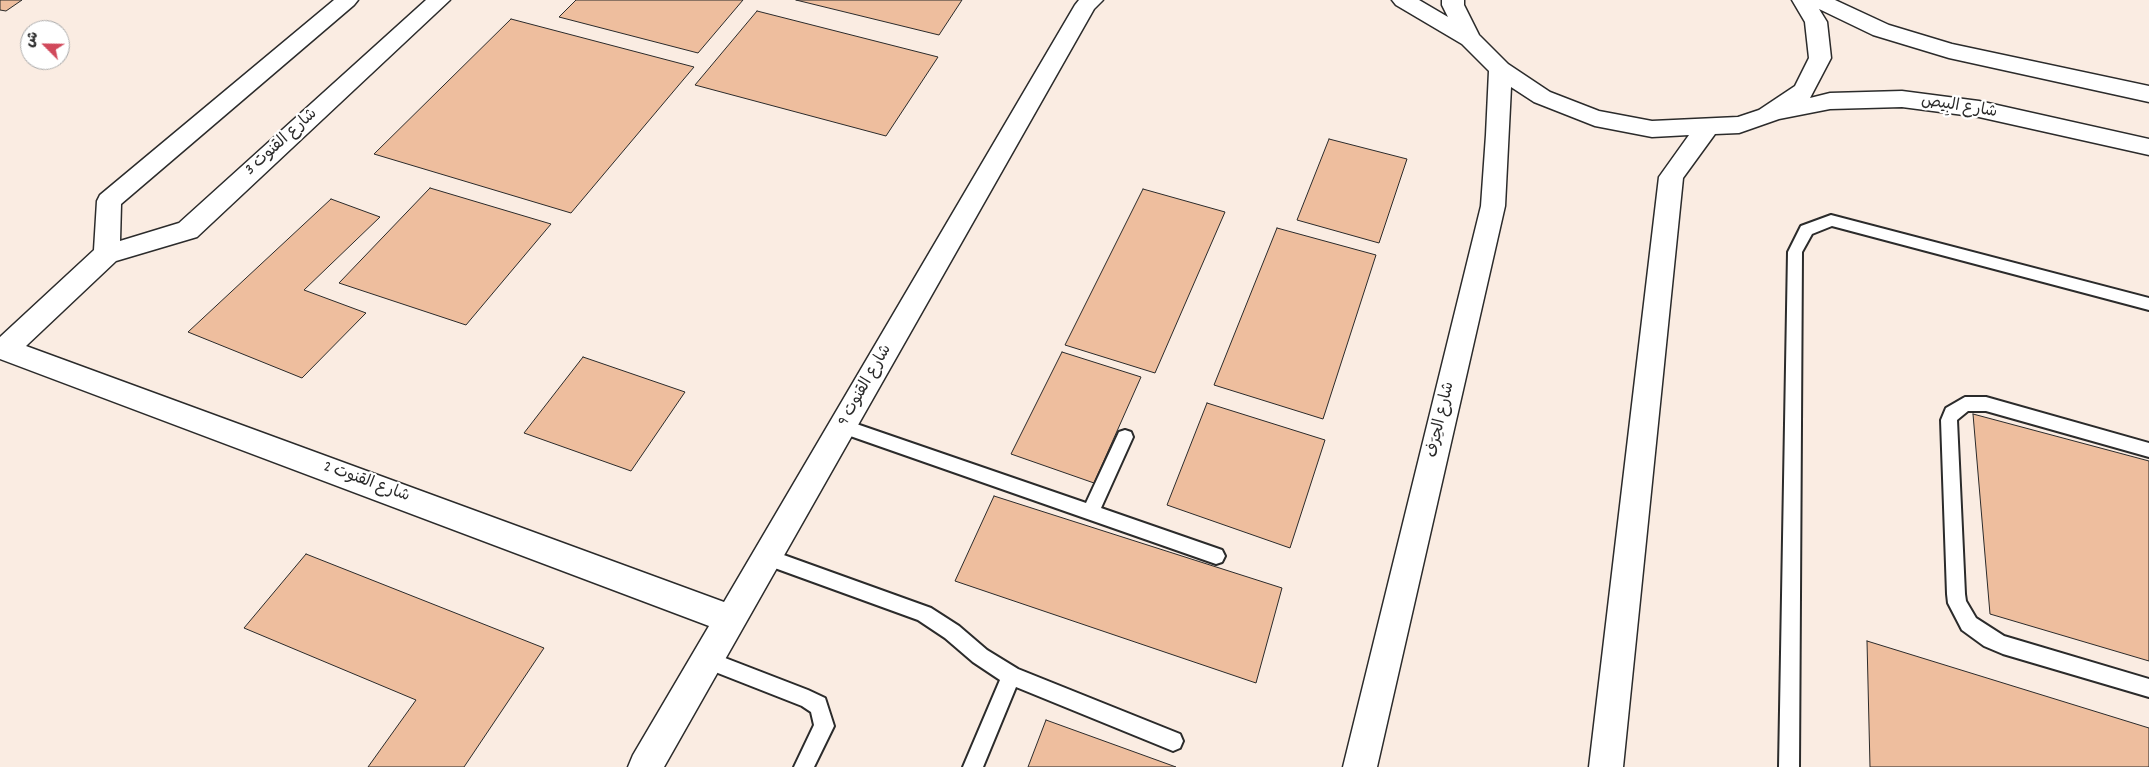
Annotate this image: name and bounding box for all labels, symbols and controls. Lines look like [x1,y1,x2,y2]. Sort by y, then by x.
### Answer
north arrow [20,20,70,70]
text: ش [20,29,44,51]
street label: شارع البِيص [1920,93,1998,123]
street label: شارع القنوت 3 [242,106,322,180]
street label: شارع القنوت 9 [835,342,897,430]
street label: شارع الحِرَف [1424,380,1460,460]
street label: شارع القنوت 2 [320,458,412,508]

